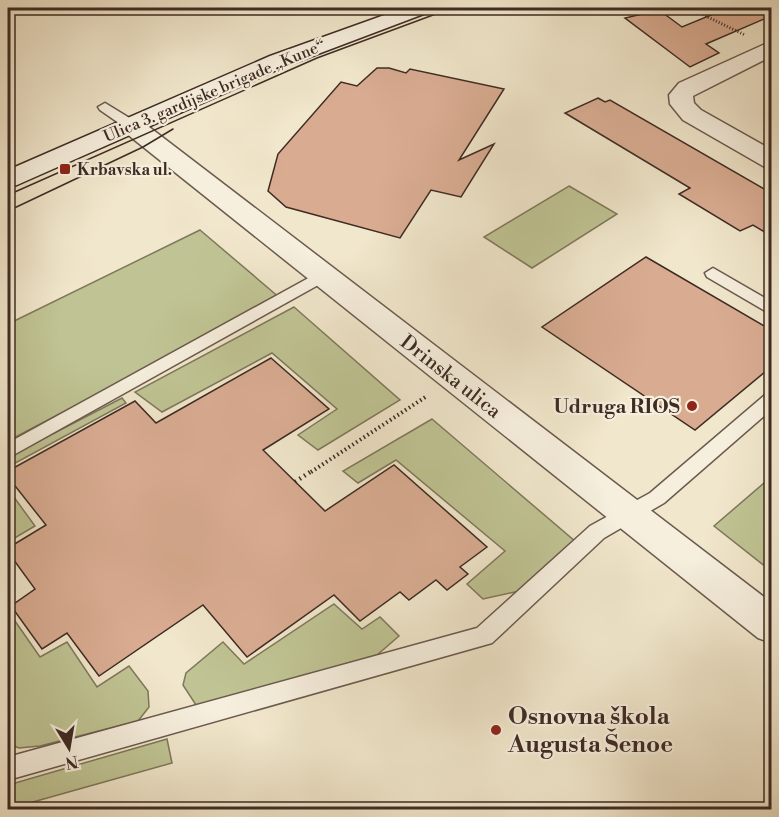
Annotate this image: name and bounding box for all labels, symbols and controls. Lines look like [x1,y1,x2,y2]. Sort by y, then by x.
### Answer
street label: Ulica 3. gardijske brigade „Kune“ [100,35,328,147]
place label: Krbavska ul. [77,160,172,180]
marker: Krbavska ul. [58,162,72,176]
street label: Drinska ulica [395,330,506,425]
place label: Udruga RIOS [554,395,680,420]
marker: Udruga RIOS [685,399,699,413]
place label: Osnovna škola Augusta Šenoe [507,702,673,760]
north arrow [39,718,99,778]
marker: Osnovna škola Augusta Šenoe [489,723,503,737]
text: N [63,751,80,773]

